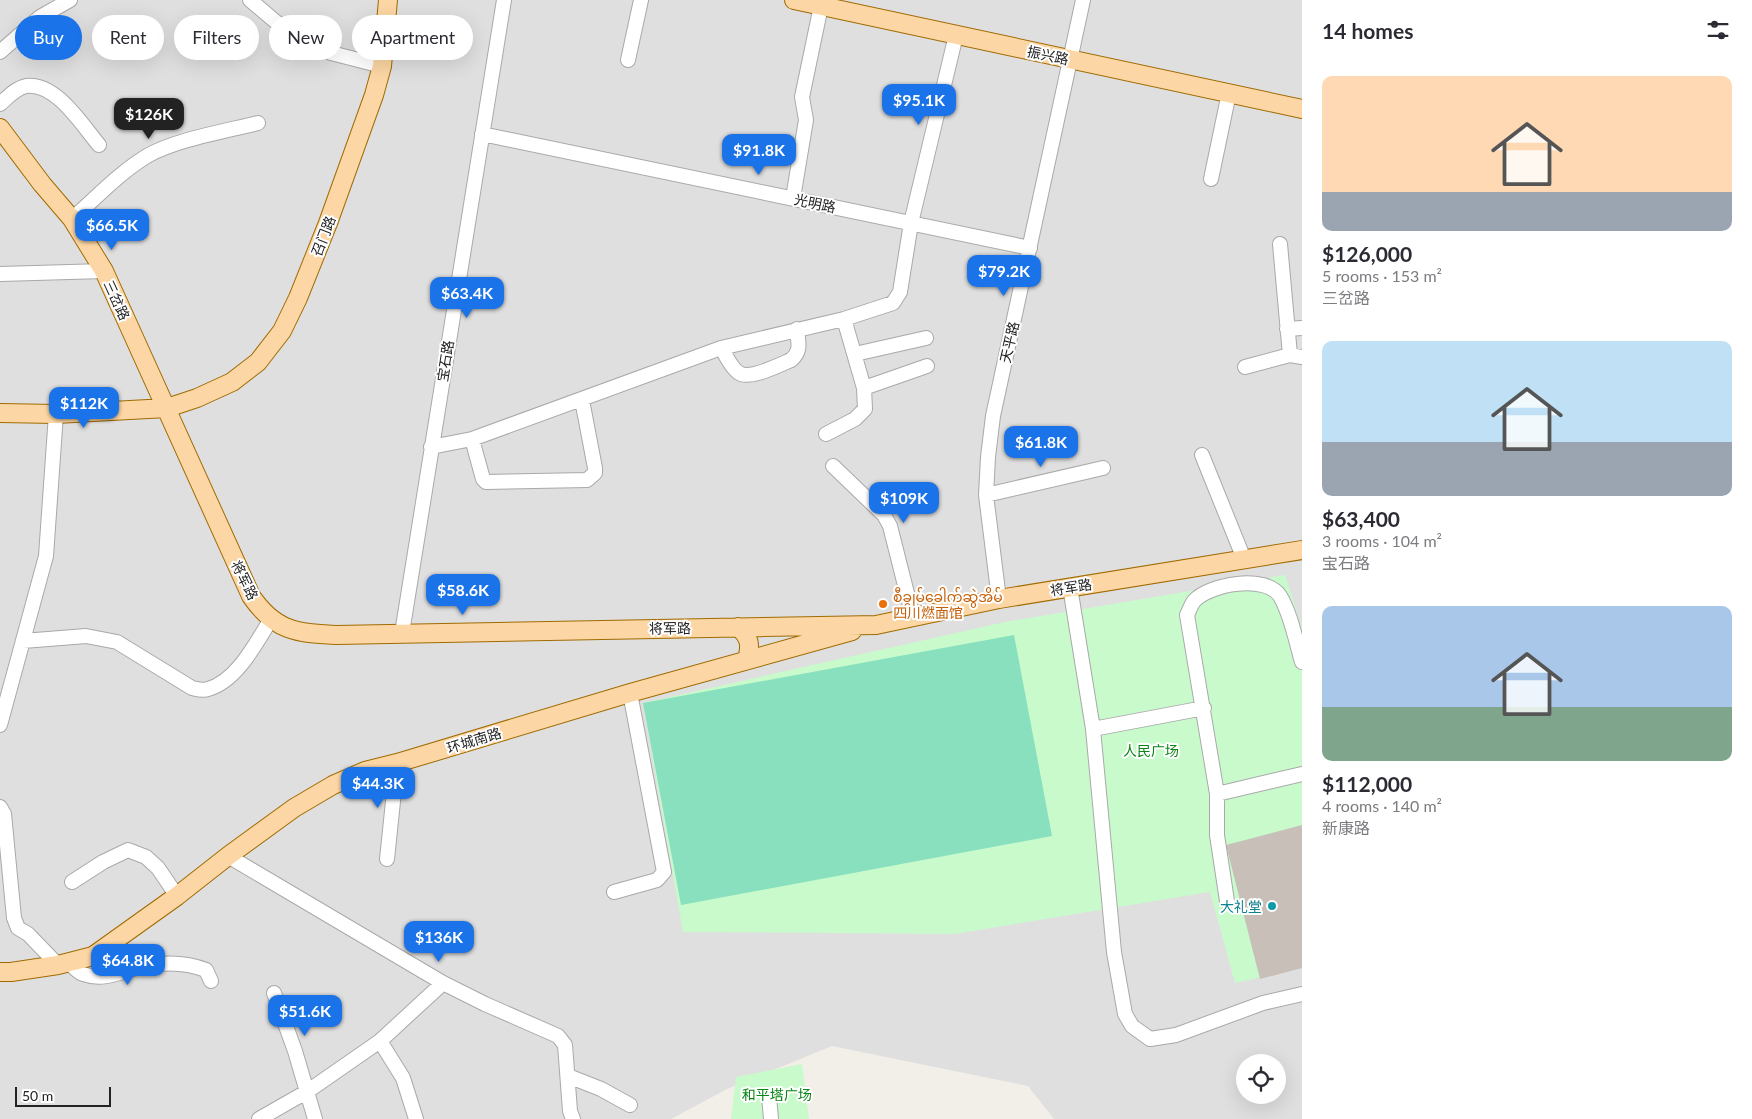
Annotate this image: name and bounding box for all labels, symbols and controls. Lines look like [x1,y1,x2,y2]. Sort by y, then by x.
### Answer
chip: Buy [15,15,82,60]
chip: Rent [92,15,164,60]
chip: Filters [174,15,259,60]
chip: New [269,15,342,60]
chip: Apartment [352,15,473,60]
icon: filters [1704,16,1732,44]
text: 14 homes [1322,18,1413,43]
street label: 振兴路 [1026,42,1070,68]
pin: $95.1K [878,84,960,126]
text: $95.1K [893,90,945,109]
pin: $126K [114,98,184,140]
text: $126K [125,104,173,123]
icon: home [1482,109,1572,199]
pin: $91.8K [718,134,800,176]
text: $91.8K [733,140,785,159]
street label: 光明路 [793,190,837,216]
pin: $66.5K [71,208,153,251]
street label: 召门路 [308,213,338,259]
text: $66.5K [86,215,138,234]
text: $126,000 [1322,241,1412,266]
pin: $79.2K [963,254,1045,297]
text: $79.2K [978,261,1030,280]
text: 5 rooms · 153 m² [1322,266,1442,285]
pin: $63.4K [426,276,508,319]
street label: 三岔路 [100,277,134,323]
text: $63.4K [441,283,493,302]
text: 三岔路 [1322,288,1370,307]
street label: 天平路 [996,320,1022,364]
street label: 宝石路 [433,339,457,383]
icon: home [1482,374,1572,464]
pin: $112K [49,386,119,429]
text: $112K [60,393,108,412]
pin: $61.8K [1000,426,1082,468]
text: $61.8K [1015,432,1067,451]
pin: $109K [869,482,939,524]
text: $109K [880,488,928,507]
text: $63,400 [1322,506,1400,531]
text: 3 rooms · 104 m² [1322,531,1442,550]
text: 宝石路 [1322,553,1370,572]
street label: 将军路 [228,557,262,603]
pin: $58.6K [422,574,504,616]
street label: 将军路 [1049,575,1093,599]
text: $58.6K [437,580,489,599]
place label: စီချွမ်ခေါက်ဆွဲအိမ် 四川燃面馆 [893,587,1003,621]
marker: စီချွမ်ခေါက်ဆွဲအိမ် 四川燃面馆 [877,598,889,610]
street label: 将军路 [649,619,691,637]
icon: home [1482,639,1572,729]
street label: 环城南路 [445,724,503,756]
park label: 人民广场 [1123,742,1179,759]
pin: $44.3K [337,766,419,809]
text: $112,000 [1322,771,1412,796]
text: $44.3K [352,773,404,792]
text: 4 rooms · 140 m² [1322,796,1442,815]
text: 新康路 [1322,818,1370,837]
place label: 大礼堂 [1220,898,1262,915]
marker: 大礼堂 [1266,900,1278,912]
pin: $136K [404,920,474,963]
text: $136K [415,927,463,946]
pin: $64.8K [87,944,169,986]
text: $64.8K [102,950,154,969]
pin: $51.6K [264,994,346,1037]
text: $51.6K [279,1001,331,1020]
map controls [1236,1054,1286,1104]
button: locate [1236,1054,1286,1104]
scale bar [15,1084,111,1107]
park label: 和平塔广场 [742,1086,812,1103]
text: 50 m [22,1087,53,1104]

